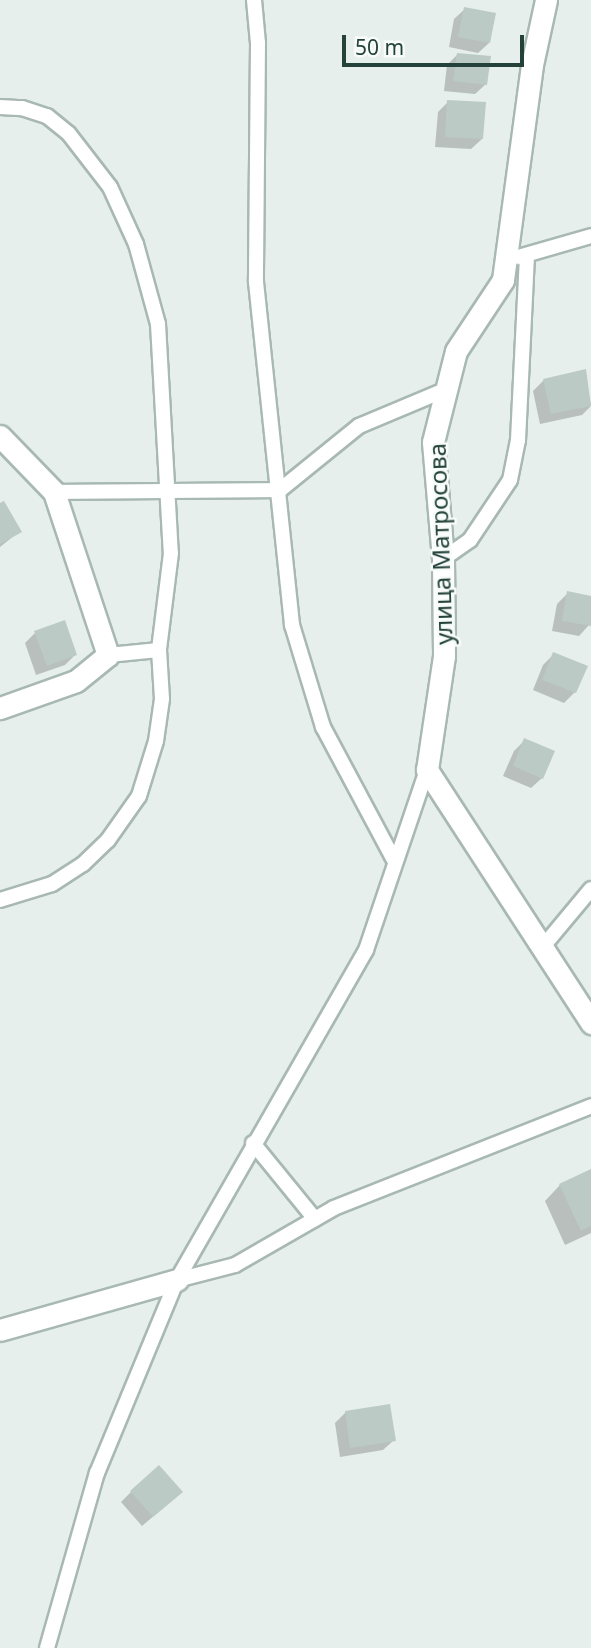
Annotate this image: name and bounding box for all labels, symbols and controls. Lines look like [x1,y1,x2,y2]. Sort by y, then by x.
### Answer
scale bar [346,21,528,65]
text: 50 m [355,33,404,61]
street label: улица Матросова [422,443,458,645]

